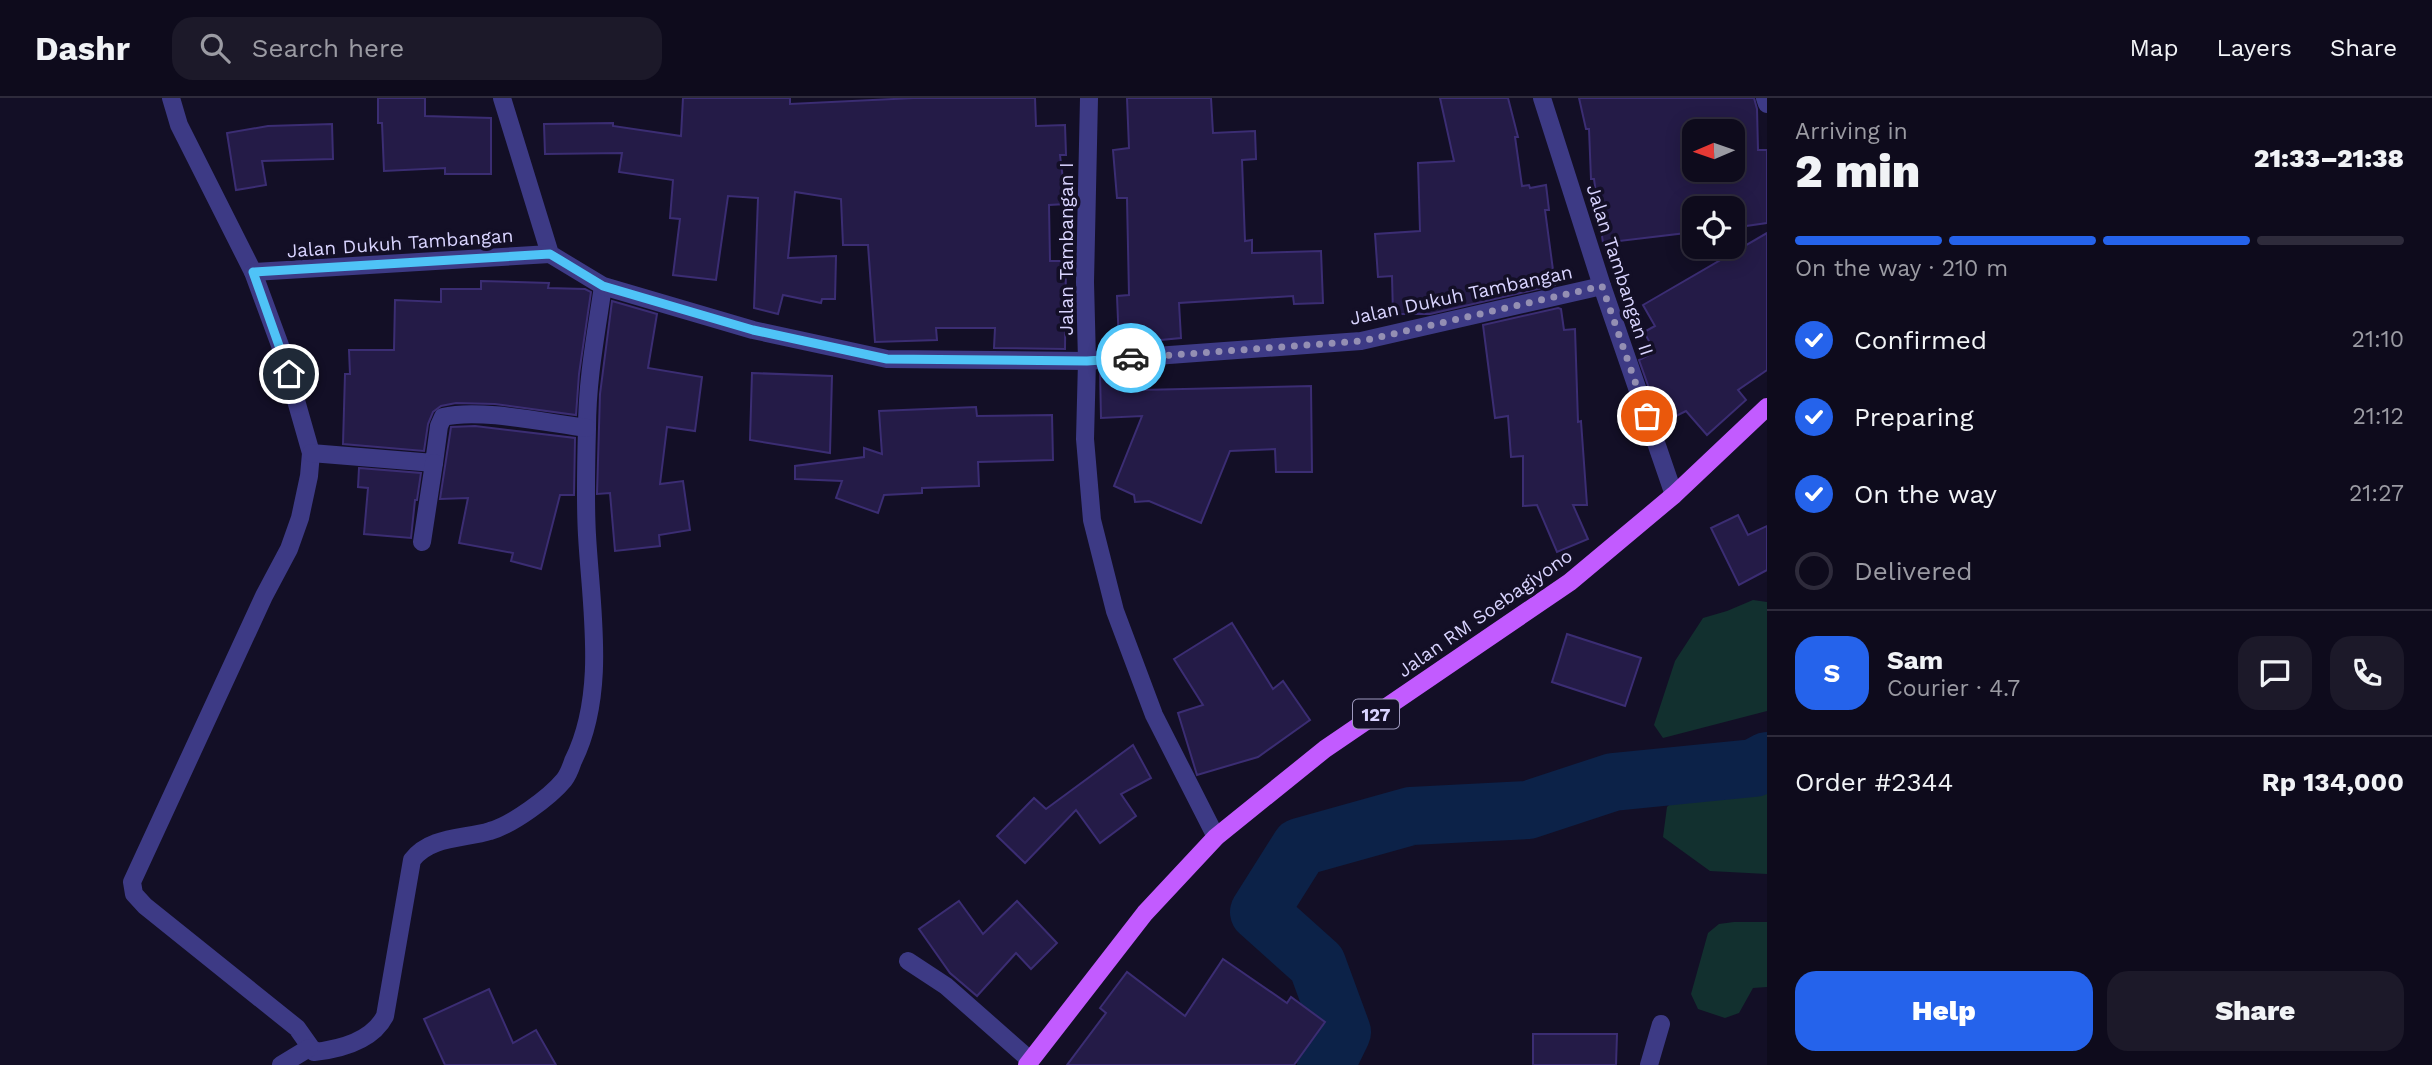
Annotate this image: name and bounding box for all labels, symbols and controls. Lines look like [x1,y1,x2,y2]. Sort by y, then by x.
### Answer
search box [172,17,662,80]
text: Dashr [35,29,130,68]
icon: search [196,29,234,67]
text: Search here [252,33,404,63]
text: Map [2130,34,2178,62]
text: Layers [2216,34,2292,62]
text: Share [2330,34,2397,62]
text: Arriving in [1795,118,1908,145]
north arrow [1682,119,1745,182]
map controls [1682,119,1745,259]
text: 21:33–21:38 [2254,143,2404,173]
text: 2 min [1795,144,1920,198]
street label: Jalan Tambangan I [1055,162,1078,336]
street label: Jalan Tambangan II [1581,181,1659,359]
button: locate [1682,196,1745,259]
street label: Jalan Dukuh Tambangan [286,224,514,262]
text: On the way · 210 m [1795,255,2008,282]
street label: Jalan Dukuh Tambangan [1348,260,1574,330]
icon: check [1795,321,1833,359]
courier [1096,323,1166,393]
text: Confirmed [1854,325,1987,355]
text: 21:10 [2352,326,2404,353]
icon: car [1112,339,1150,377]
pin [259,344,319,404]
icon: home [270,355,308,393]
pin [1617,386,1677,446]
icon: bag [1628,397,1666,435]
icon: check [1795,398,1833,436]
text: Preparing [1854,402,1974,432]
text: 21:12 [2352,403,2404,430]
icon: check [1795,475,1833,513]
text: On the way [1854,479,1997,509]
text: 21:27 [2349,480,2404,507]
street label: Jalan RM Soebagiyono [1393,544,1577,682]
text: Delivered [1854,556,1973,586]
button: chat [2238,636,2312,710]
button: phone [2330,636,2404,710]
text: Sam [1887,645,1943,675]
text: S [1824,658,1840,688]
text: Courier · 4.7 [1887,675,2020,702]
road number: 127 [1353,700,1399,728]
text: Order #2344 [1795,767,1953,797]
text: Rp 134,000 [2262,767,2404,797]
button: Help [1795,971,2093,1051]
button: Share [2107,971,2404,1051]

